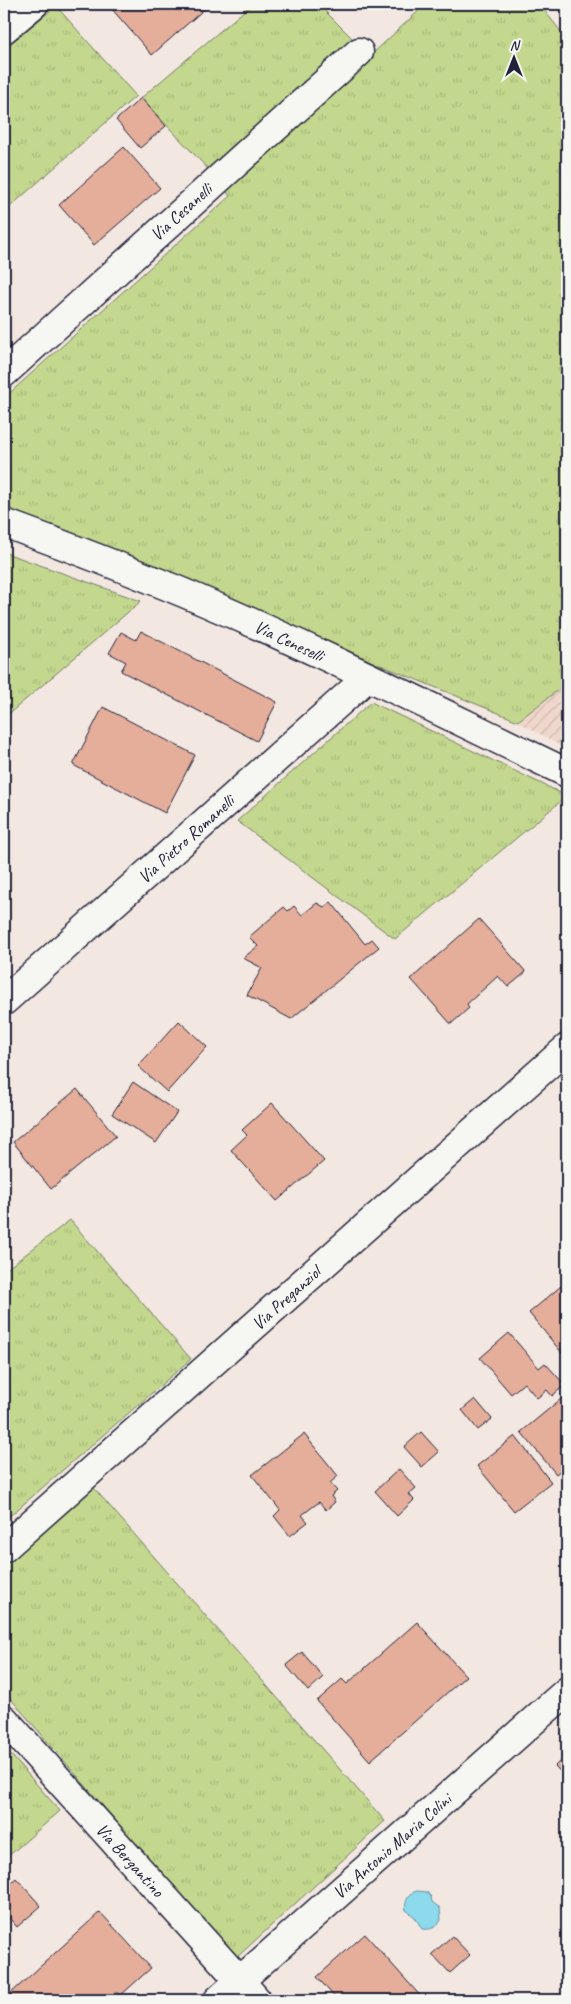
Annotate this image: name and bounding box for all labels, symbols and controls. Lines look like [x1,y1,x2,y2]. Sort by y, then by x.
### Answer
north arrow [488,32,538,82]
text: N [510,37,521,54]
street label: Via Cesanelli [146,177,218,246]
street label: Via Ceneselli [251,615,329,668]
street label: Via Pietro Romanelli [133,788,241,888]
street label: Via Preganziol [247,1259,327,1335]
street label: Via Antonio Maria Colini [328,1787,458,1903]
street label: Via Bergantino [91,1819,170,1903]

